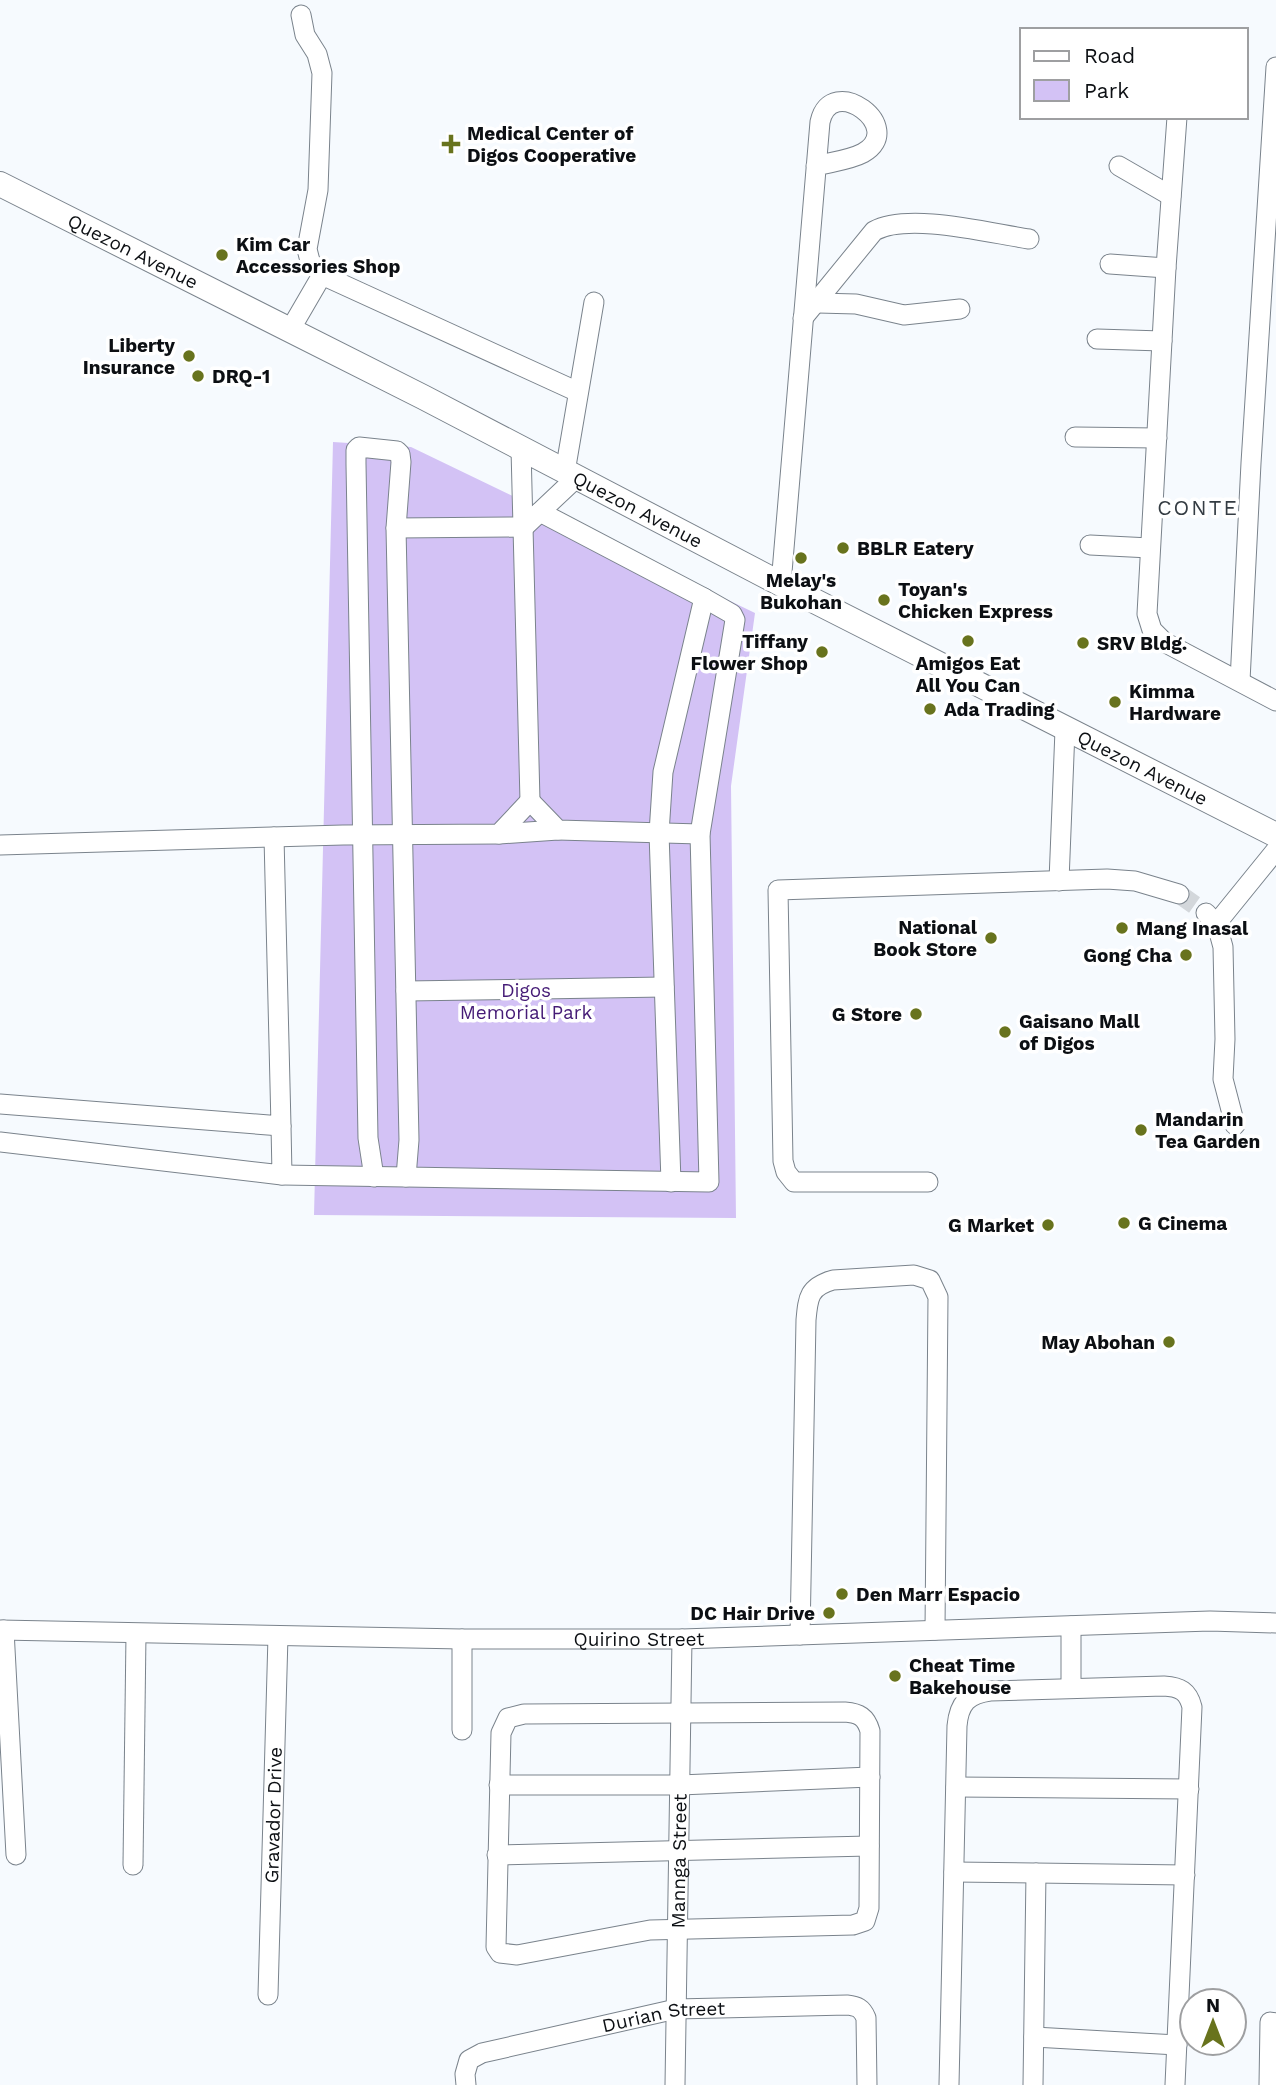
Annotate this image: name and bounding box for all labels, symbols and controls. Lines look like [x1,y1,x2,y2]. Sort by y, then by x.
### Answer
legend [1020,28,1248,119]
text: Road [1084,43,1135,68]
text: Park [1084,78,1129,103]
place label: Medical Center of Digos Cooperative [467,122,636,167]
marker: Medical Center of Digos Cooperative [441,134,461,154]
street label: Quezon Avenue [64,209,202,293]
place label: Kim Car Accessories Shop [236,233,400,278]
marker: Kim Car Accessories Shop [214,247,230,263]
place label: Liberty Insurance [83,334,175,379]
marker: Liberty Insurance [181,348,197,364]
place label: DRQ-1 [212,365,270,388]
marker: DRQ-1 [190,368,206,384]
street label: Quezon Avenue [569,466,707,553]
district label: CONTE [1157,495,1239,520]
place label: BBLR Eatery [857,537,974,560]
marker: BBLR Eatery [835,540,851,556]
marker: Melay's Bukohan [793,550,809,566]
place label: Melay's Bukohan [760,569,842,614]
place label: Toyan's Chicken Express [898,578,1053,623]
marker: Toyan's Chicken Express [876,592,892,608]
place label: Tiffany Flower Shop [691,630,808,675]
place label: SRV Bldg. [1097,632,1187,655]
marker: Amigos Eat All You Can [960,633,976,649]
marker: SRV Bldg. [1075,635,1091,651]
marker: Tiffany Flower Shop [814,644,830,660]
place label: Amigos Eat All You Can [916,652,1021,697]
place label: Kimma Hardware [1129,680,1221,725]
marker: Kimma Hardware [1107,694,1123,710]
place label: Ada Trading [944,698,1055,721]
marker: Ada Trading [922,701,938,717]
street label: Quezon Avenue [1074,725,1212,810]
place label: National Book Store [873,916,978,961]
place label: Mang Inasal [1136,917,1249,940]
marker: Mang Inasal [1114,920,1130,936]
marker: National Book Store [983,930,999,946]
place label: Gong Cha [1083,944,1172,967]
marker: Gong Cha [1178,947,1194,963]
park label: Digos Memorial Park [460,979,593,1024]
place label: G Store [832,1003,902,1026]
marker: G Store [908,1006,924,1022]
place label: Gaisano Mall of Digos [1019,1010,1140,1055]
marker: Gaisano Mall of Digos [997,1024,1013,1040]
place label: Mandarin Tea Garden [1155,1108,1260,1153]
marker: Mandarin Tea Garden [1133,1122,1149,1138]
place label: G Cinema [1138,1212,1227,1235]
place label: G Market [948,1214,1035,1237]
marker: G Cinema [1116,1215,1132,1231]
marker: G Market [1040,1217,1056,1233]
place label: May Abohan [1041,1331,1155,1354]
marker: May Abohan [1161,1334,1177,1350]
place label: Den Marr Espacio [856,1583,1020,1606]
marker: Den Marr Espacio [834,1586,850,1602]
place label: DC Hair Drive [690,1602,815,1625]
marker: DC Hair Drive [821,1605,837,1621]
street label: Quirino Street [574,1627,705,1651]
place label: Cheat Time Bakehouse [909,1654,1015,1699]
marker: Cheat Time Bakehouse [887,1668,903,1684]
street label: Gravador Drive [260,1747,286,1884]
street label: Mannga Street [666,1794,691,1928]
north arrow [1178,1987,1248,2057]
text: N [1206,1994,1220,2017]
street label: Durian Street [600,1996,725,2037]

